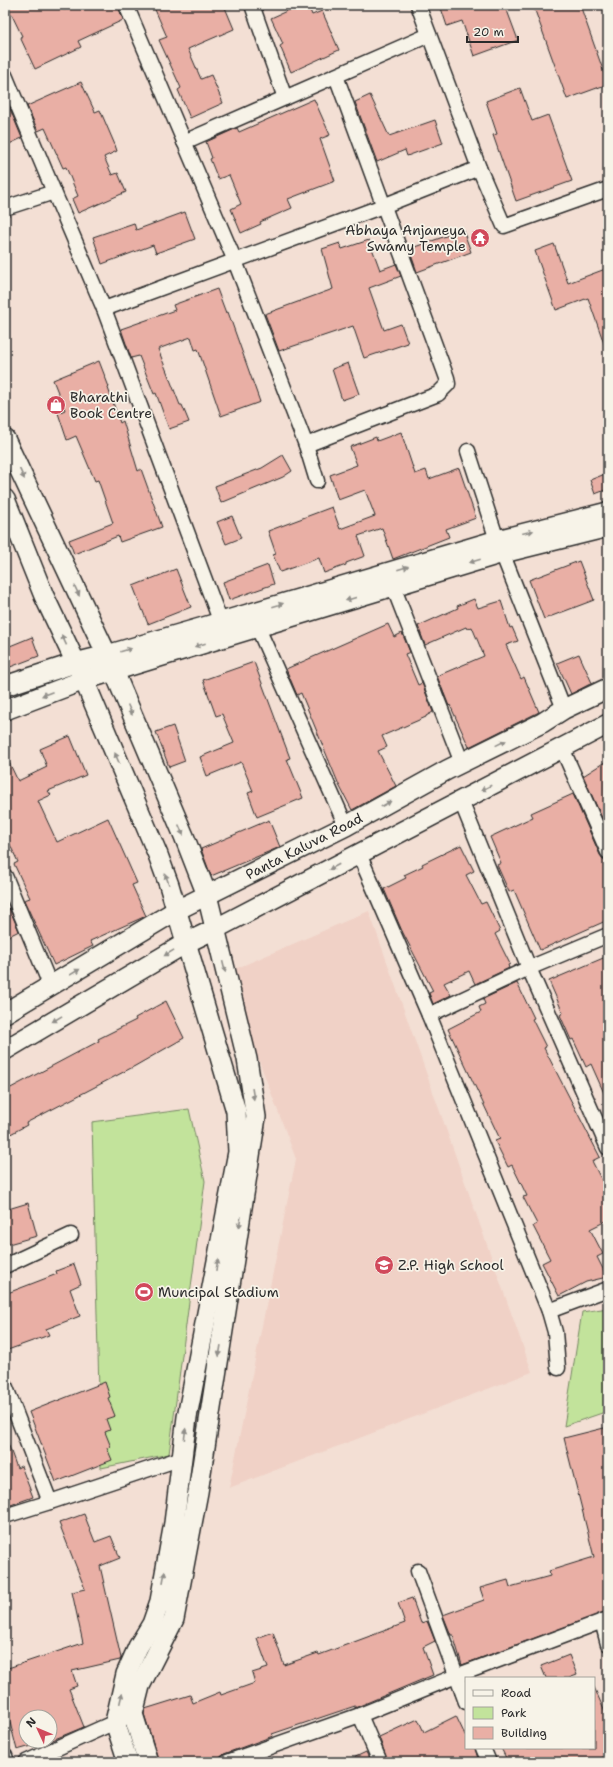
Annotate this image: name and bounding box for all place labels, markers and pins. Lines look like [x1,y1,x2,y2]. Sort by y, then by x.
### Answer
place label: Abhaya Anjaneya Swamy Temple [345,221,466,255]
temple icon: Abhaya Anjaneya Swamy Temple [469,227,491,249]
place label: Bharathi Book Centre [70,388,152,422]
shop icon: Bharathi Book Centre [45,394,67,416]
school or university icon: Z.P. High School [373,1254,395,1276]
place label: Z.P. High School [398,1256,505,1274]
sports icon: Muncipal Stadium [133,1281,155,1303]
place label: Muncipal Stadium [158,1283,279,1301]

